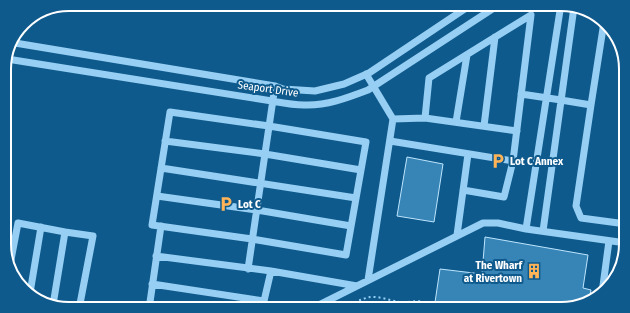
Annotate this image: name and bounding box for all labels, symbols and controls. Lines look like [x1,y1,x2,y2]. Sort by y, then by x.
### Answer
street label: Seaport Drive [237,78,299,100]
parking icon: Lot C Annex [489,152,507,170]
place label: Lot C Annex [510,155,564,168]
parking icon: Lot C [217,195,235,213]
place label: Lot C [238,198,261,211]
place label: The Wharf at Rivertown [464,259,523,285]
building icon: The Wharf at Rivertown [525,262,543,280]

